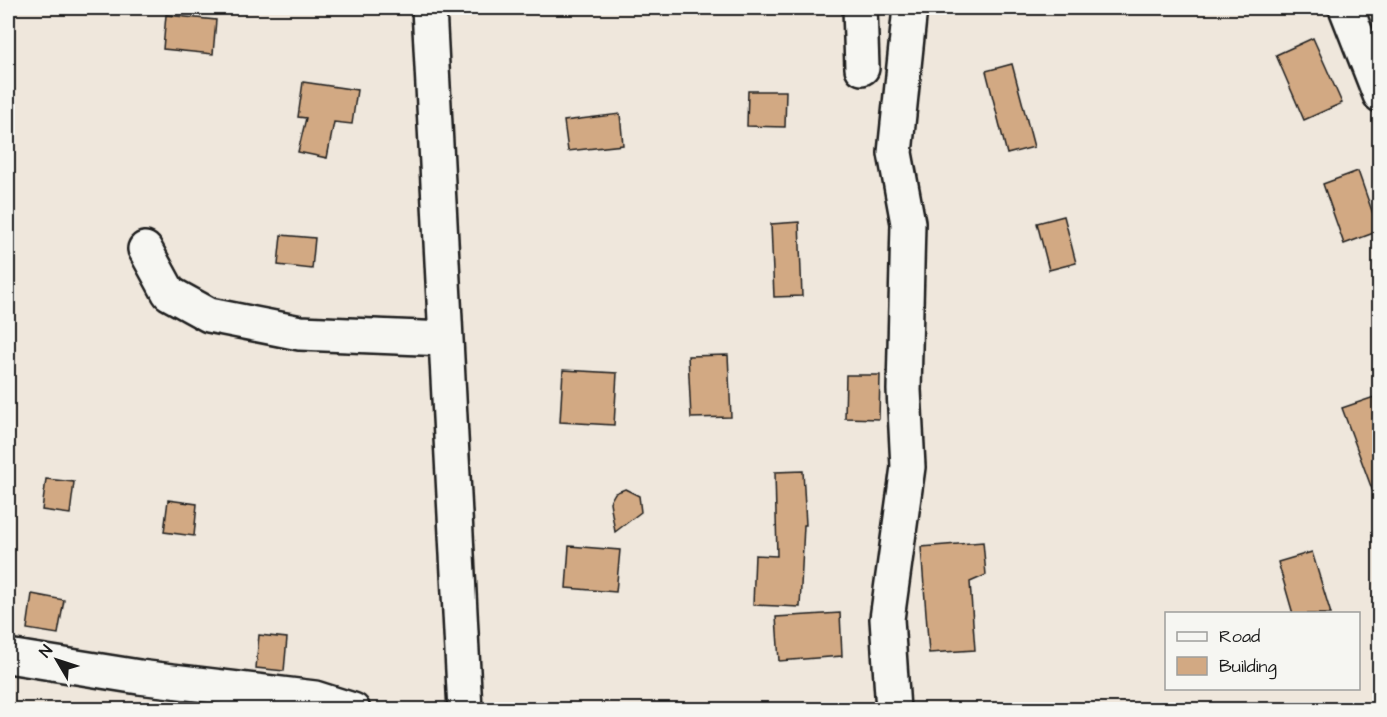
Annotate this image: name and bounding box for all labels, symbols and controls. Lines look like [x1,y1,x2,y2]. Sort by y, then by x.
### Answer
legend [1165,612,1360,690]
text: Road [1219,624,1260,649]
north arrow [27,630,87,690]
text: N [34,640,58,662]
text: Building [1219,654,1277,680]

